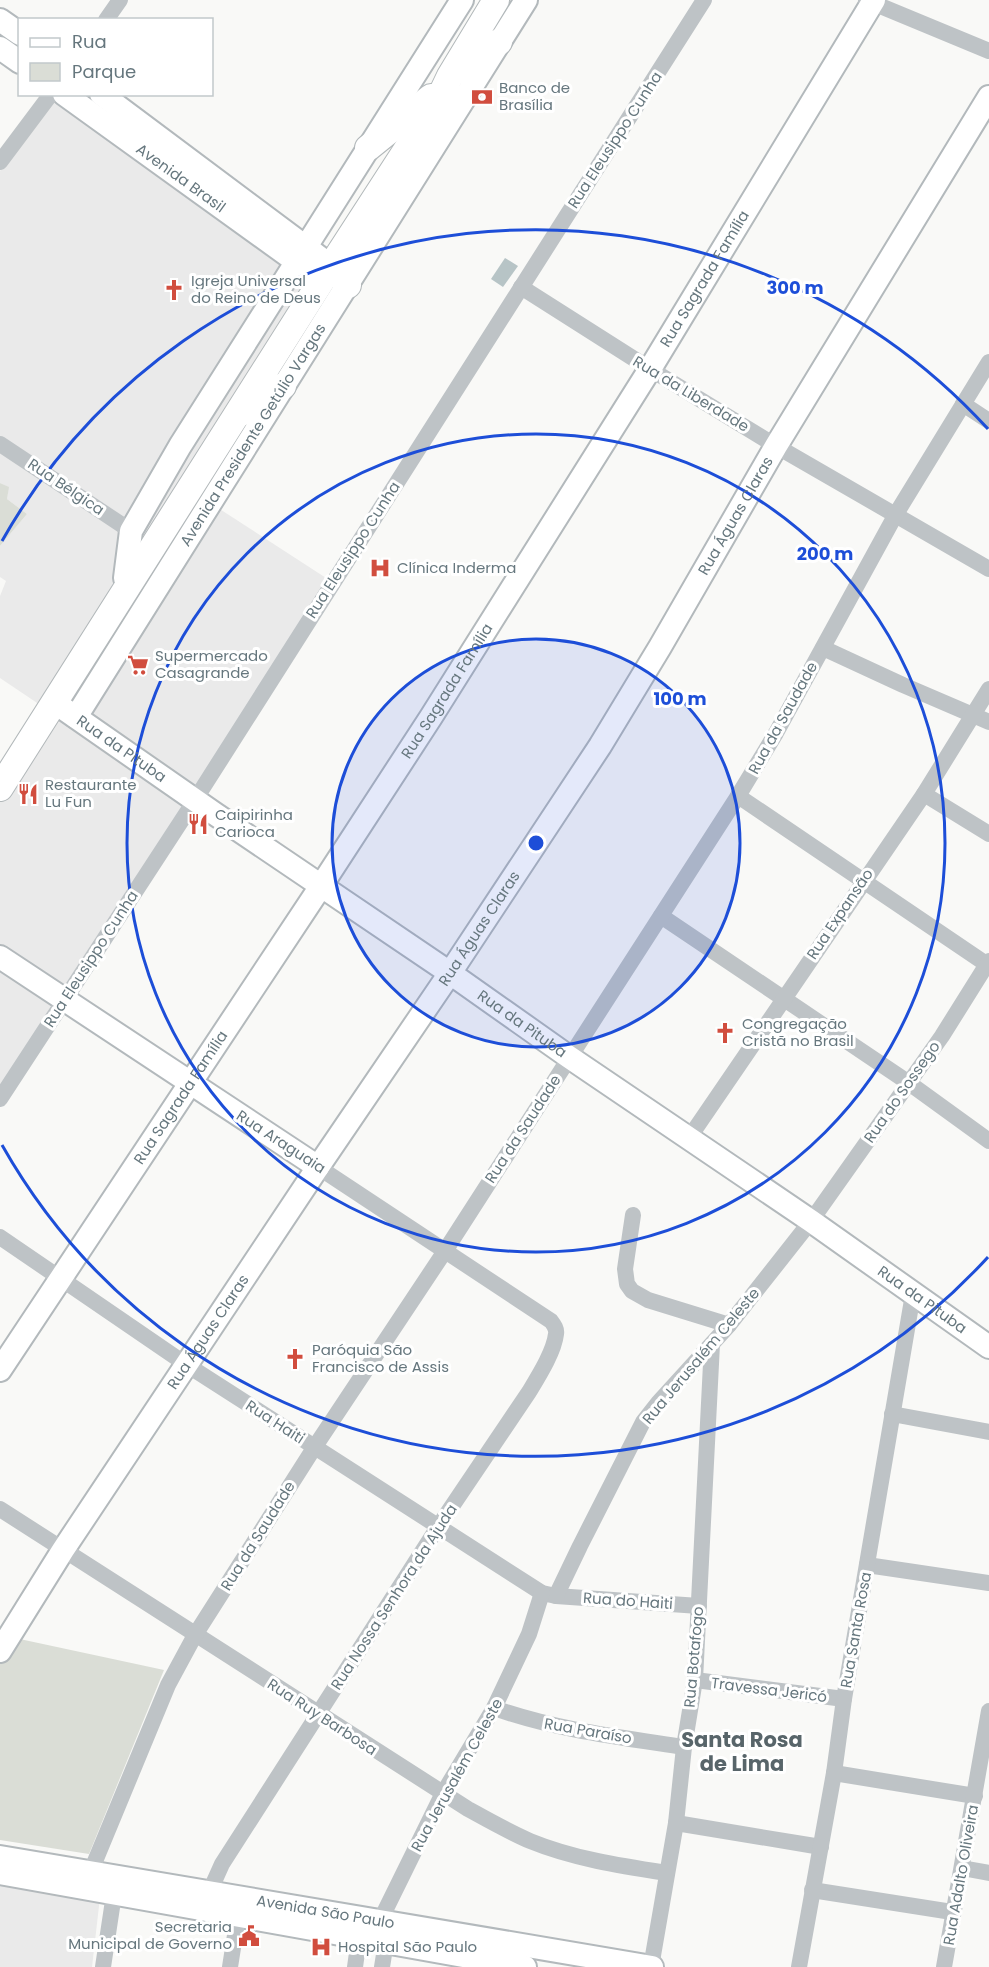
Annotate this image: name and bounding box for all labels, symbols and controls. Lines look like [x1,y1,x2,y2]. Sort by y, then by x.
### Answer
legend [18,18,213,96]
text: Rua [72,29,107,54]
text: Parque [72,59,136,84]
street label: Rua Eleusippo Cunha [562,67,667,212]
place label: Banco de Brasília [499,77,570,115]
bank icon: Banco de Brasília [470,85,494,109]
street label: Avenida Brasil [132,138,230,217]
street label: Rua Sagrada Família [655,206,754,351]
place label: Igreja Universal do Reino de Deus [191,270,321,308]
text: 300 m [766,275,824,300]
church icon: Igreja Universal do Reino de Deus [162,278,186,302]
street label: Avenida Presidente Getúlio Vargas [175,319,331,550]
street label: Rua da Liberdade [629,351,753,437]
street label: Rua Águas Claras [693,452,778,579]
street label: Rua Bélgica [24,453,109,520]
street label: Rua Eleusippo Cunha [300,477,405,622]
text: 200 m [797,541,853,566]
hospital icon: Clínica Inderma [368,556,392,580]
place label: Clínica Inderma [397,557,516,578]
street label: Rua Sagrada Família [396,619,497,762]
place label: Supermercado Casagrande [155,645,268,683]
supermarket icon: Supermercado Casagrande [126,653,150,677]
street label: Rua da Saudade [743,658,822,778]
text: 100 m [653,686,707,711]
street label: Rua da Pituba [73,710,171,787]
place label: Restaurante Lu Fun [45,774,137,812]
restaurant icon: Restaurante Lu Fun [16,782,40,806]
place label: Caipirinha Carioca [215,804,293,842]
restaurant icon: Caipirinha Carioca [186,812,210,836]
centre of rings [526,833,546,853]
street label: Rua Expansão [801,864,878,963]
street label: Rua Águas Claras [433,867,525,990]
street label: Rua Eleusippo Cunha [38,886,143,1031]
street label: Rua da Pituba [473,985,571,1062]
place label: Congregação Cristã no Brasil [742,1013,854,1051]
church icon: Congregação Cristã no Brasil [713,1021,737,1045]
street label: Rua Sagrada Família [128,1026,232,1168]
street label: Rua do Sossego [859,1037,945,1147]
street label: Rua da Saudade [480,1070,566,1187]
street label: Rua Araguaia [233,1105,330,1178]
street label: Rua da Pituba [874,1260,971,1338]
street label: Rua Águas Claras [162,1270,254,1393]
street label: Rua Jerusalém Celeste [637,1283,764,1428]
place label: Paróquia São Francisco de Assis [312,1339,449,1377]
church icon: Paróquia São Francisco de Assis [283,1347,307,1371]
street label: Rua Haiti [242,1395,309,1448]
street label: Rua da Saudade [215,1477,300,1594]
street label: Rua Nossa Senhora da Ajuda [326,1500,462,1694]
street label: Rua Santa Rosa [835,1570,876,1690]
street label: Rua do Haiti [582,1587,674,1614]
street label: Rua Botafogo [679,1605,708,1708]
street label: Travessa Jericó [710,1672,828,1707]
street label: Rua Ruy Barbosa [263,1673,381,1760]
street label: Rua Jerusalém Celeste [406,1694,507,1855]
street label: Rua Paraíso [543,1712,634,1749]
district label: Santa Rosa de Lima [681,1725,803,1778]
street label: Rua Adalto Oliveira [938,1803,983,1947]
street label: Avenida São Paulo [255,1889,396,1933]
place label: Secretaria Municipal de Governo [68,1916,232,1954]
public building icon: Secretaria Municipal de Governo [237,1924,261,1948]
hospital icon: Hospital São Paulo [309,1935,333,1959]
place label: Hospital São Paulo [338,1936,477,1957]

